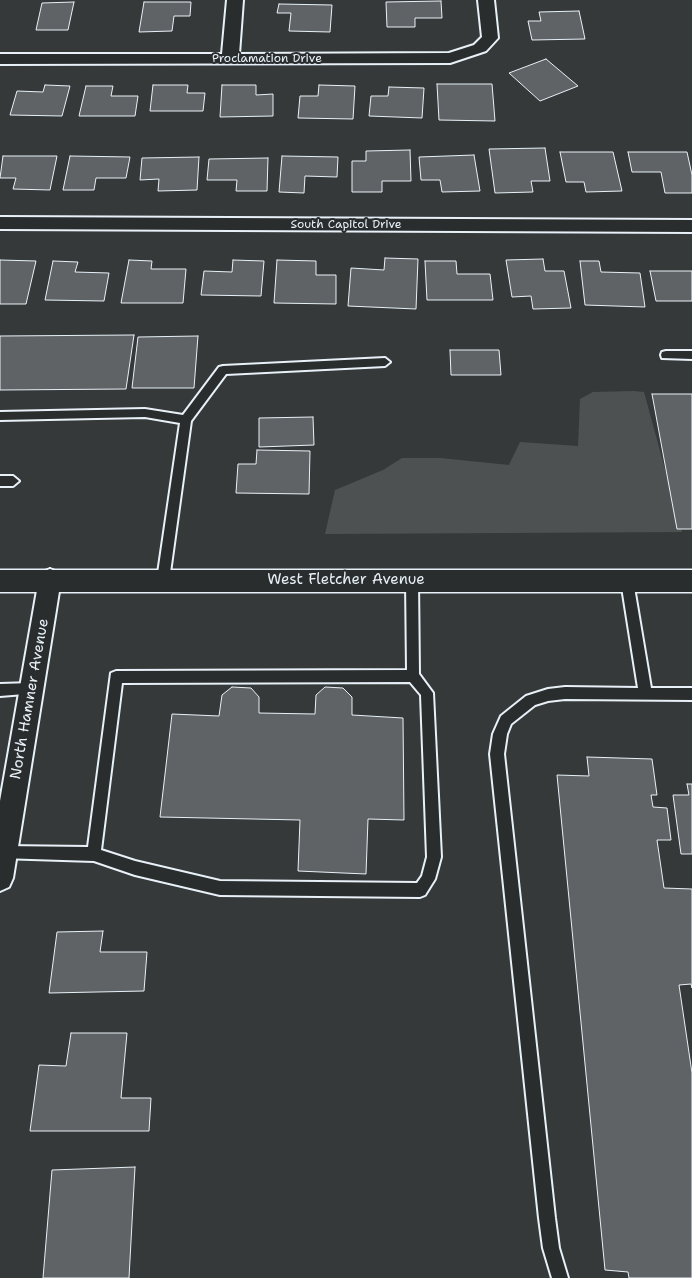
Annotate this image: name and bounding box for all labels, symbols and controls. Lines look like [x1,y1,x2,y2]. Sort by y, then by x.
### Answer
street label: Proclamation Drive [212,52,322,66]
street label: South Capitol Drive [290,218,402,232]
street label: West Fletcher Avenue [267,571,425,589]
street label: North Hamner Avenue [7,617,53,781]

